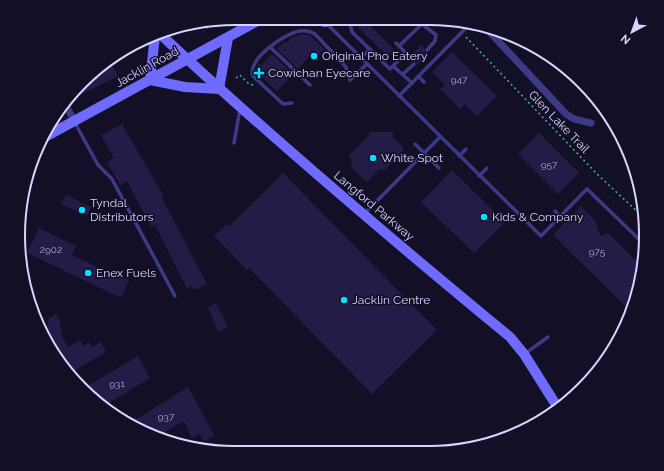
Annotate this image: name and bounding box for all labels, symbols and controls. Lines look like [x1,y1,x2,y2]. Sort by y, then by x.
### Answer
north arrow [612,12,652,52]
text: N [618,32,633,47]
street label: Jacklin Road [113,44,181,90]
place label: Original Pho Eatery [322,49,428,63]
marker: Original Pho Eatery [309,51,319,61]
place label: Cowichan Eyecare [268,66,370,80]
marker: Cowichan Eyecare [253,67,265,79]
house number: 947 [451,74,468,85]
street label: Glen Lake Trail [526,88,593,157]
place label: White Spot [381,151,443,165]
marker: White Spot [368,153,378,163]
house number: 957 [541,159,558,170]
street label: Langford Parkway [331,168,417,244]
place label: Tyndal Distributors [90,196,154,224]
marker: Tyndal Distributors [77,205,87,215]
place label: Kids & Company [492,210,584,224]
marker: Kids & Company [479,212,489,222]
house number: 2902 [40,244,62,255]
house number: 975 [589,246,606,257]
place label: Enex Fuels [96,266,156,280]
marker: Enex Fuels [83,268,93,278]
place label: Jacklin Centre [352,293,430,307]
marker: Jacklin Centre [339,295,349,305]
house number: 931 [109,378,125,389]
house number: 937 [158,411,175,422]

